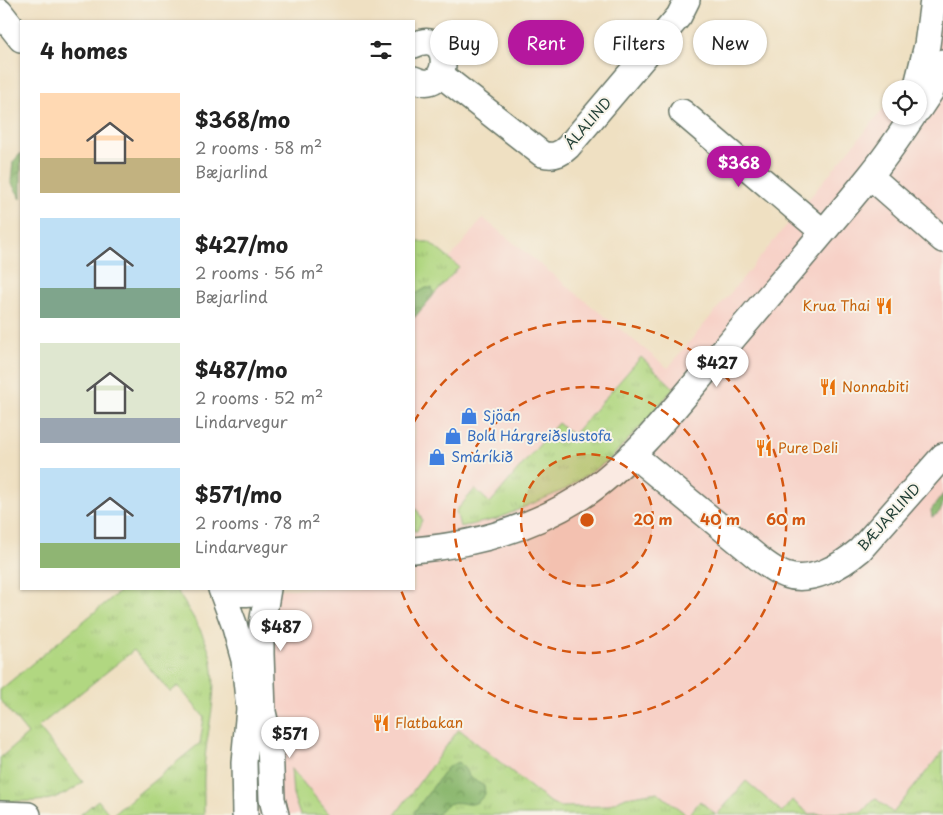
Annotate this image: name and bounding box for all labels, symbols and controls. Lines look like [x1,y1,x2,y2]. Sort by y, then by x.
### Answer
chip: Buy [430,20,498,65]
chip: Rent [508,20,584,65]
chip: Filters [594,20,683,65]
chip: New [693,20,767,65]
text: 4 homes [40,34,127,66]
icon: filters [367,36,395,64]
map controls [882,80,927,125]
button: locate [882,80,927,125]
street label: ÁLALIND [559,92,616,153]
text: $368/mo [195,103,290,135]
icon: home [80,113,140,173]
text: 2 rooms · 58 m² [195,135,322,159]
pin: $368 [709,146,769,188]
text: $368 [718,150,760,174]
text: Bæjarlind [195,159,268,183]
text: $427/mo [195,228,288,260]
icon: home [80,238,140,298]
text: 2 rooms · 56 m² [195,260,324,284]
text: Bæjarlind [195,284,268,308]
place label: Krua Thai [802,295,870,316]
restaurant icon: Krua Thai [874,296,894,316]
pin: $427 [687,346,747,388]
text: $427 [697,350,737,374]
text: $487/mo [195,353,287,385]
icon: home [80,363,140,423]
place label: Nonnabiti [842,376,909,397]
restaurant icon: Nonnabiti [818,377,838,397]
text: 2 rooms · 52 m² [195,385,323,409]
place label: Sjöan [483,405,520,426]
shop icon: Sjöan [459,406,479,426]
text: Lindarvegur [195,409,288,433]
place label: Bold Hárgreiðslustofa [467,425,612,446]
shop icon: Bold Hárgreiðslustofa [443,426,463,446]
place label: Pure Deli [778,437,838,458]
restaurant icon: Pure Deli [754,438,774,458]
place label: Smáríkið [451,446,513,467]
shop icon: Smáríkið [427,447,447,467]
text: $571/mo [195,478,282,510]
street label: BÆJARLIND [852,478,925,555]
icon: home [80,488,140,548]
text: 20 m [634,507,672,530]
text: 40 m [700,507,740,530]
text: 60 m [766,507,806,530]
text: 2 rooms · 78 m² [195,510,321,534]
centre of rings [578,511,596,529]
text: Lindarvegur [195,534,288,558]
pin: $487 [251,610,311,652]
text: $487 [261,614,301,638]
place label: Flatbakan [395,712,463,733]
restaurant icon: Flatbakan [371,713,391,733]
pin: $571 [260,716,320,759]
text: $571 [272,721,308,745]

